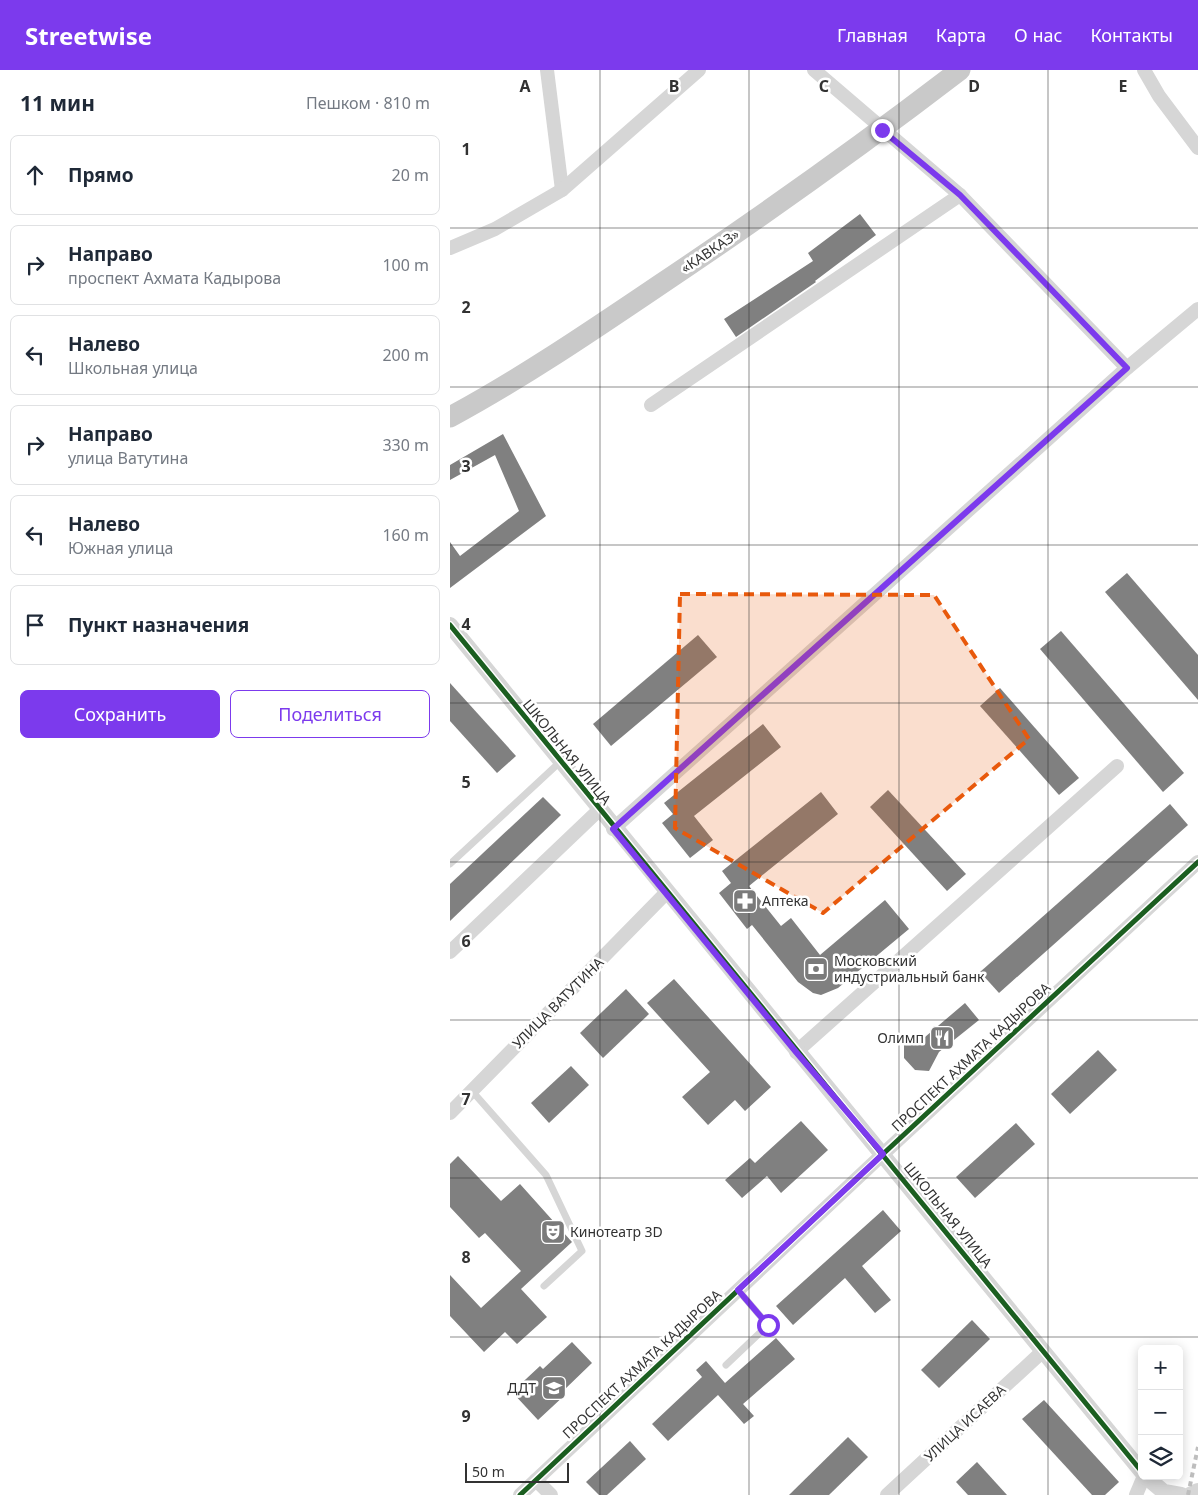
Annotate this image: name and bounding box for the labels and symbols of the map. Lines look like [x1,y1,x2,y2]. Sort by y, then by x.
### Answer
text: A [519,75,531,97]
text: B [669,75,679,97]
text: C [819,75,829,97]
text: D [968,75,980,97]
text: E [1119,75,1128,97]
route end [871,119,894,142]
text: 1 [461,138,471,160]
street label: «КАВКАЗ» [677,224,743,277]
text: 2 [461,296,471,318]
text: 3 [461,455,471,477]
text: 4 [461,613,471,635]
street label: ШКОЛЬНАЯ УЛИЦА [519,695,616,808]
text: 5 [461,771,471,793]
pharmacy icon: Аптека [732,888,758,914]
place label: Аптека [762,891,808,910]
text: 6 [461,930,471,952]
place label: Московский индустриальный банк [834,951,985,986]
street label: УЛИЦА ВАТУТИНА [508,953,607,1052]
bank icon: Московский индустриальный банк [803,956,829,982]
street label: ПРОСПЕКТ АХМАТА КАДЫРОВА [887,978,1054,1135]
restaurant icon: Олимп [929,1025,955,1051]
place label: Олимп [877,1028,924,1047]
text: 7 [461,1088,471,1110]
street label: ШКОЛЬНАЯ УЛИЦА [900,1158,997,1271]
theatre icon: Кинотеатр 3D [540,1219,566,1245]
place label: Кинотеатр 3D [570,1222,663,1241]
text: 8 [461,1246,471,1268]
street label: ПРОСПЕКТ АХМАТА КАДЫРОВА [558,1285,725,1442]
route start [757,1314,780,1337]
school or university icon: ДДТ [541,1375,567,1401]
place label: ДДТ [507,1378,536,1397]
street label: УЛИЦА ИСАЕВА [920,1380,1010,1465]
text: 9 [461,1405,471,1427]
scale bar [465,1460,569,1483]

